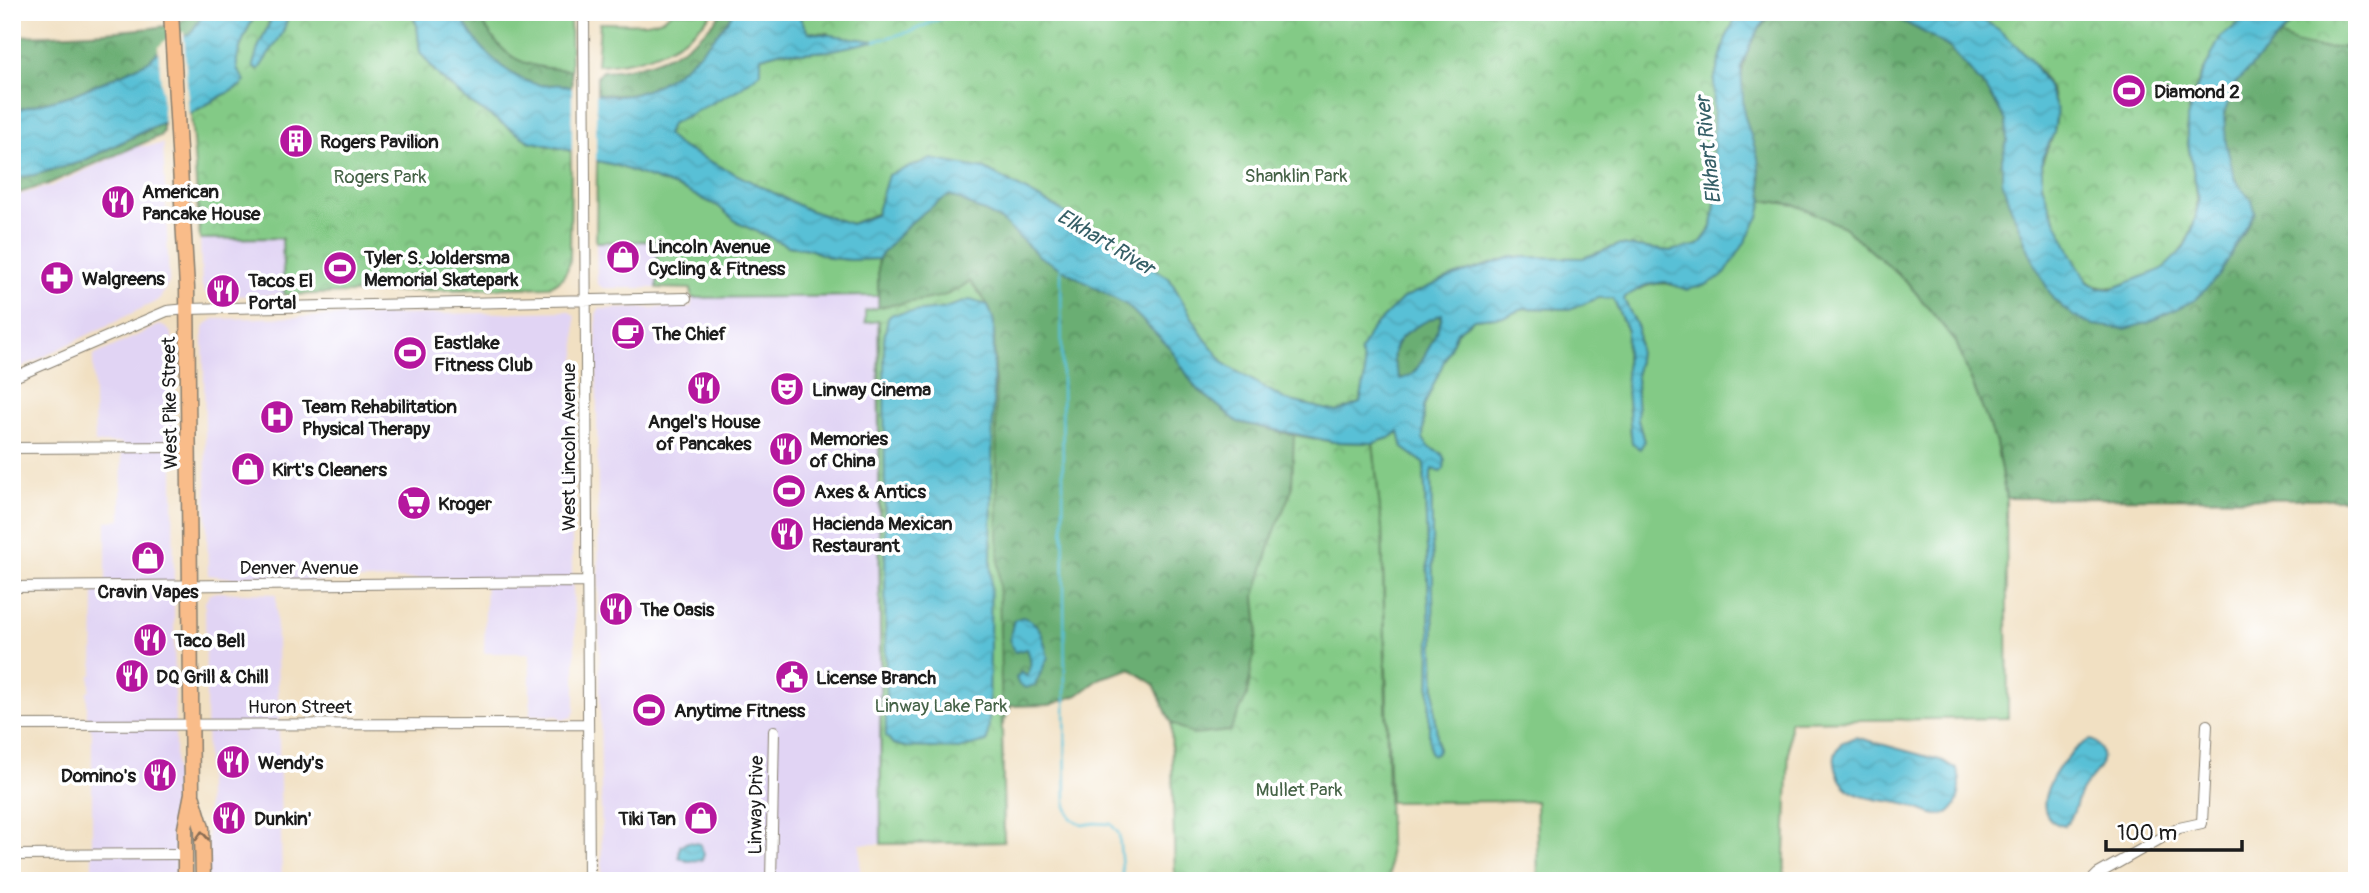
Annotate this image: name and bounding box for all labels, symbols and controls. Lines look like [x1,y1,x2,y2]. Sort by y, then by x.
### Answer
sports icon: Diamond 2 [2110,72,2148,110]
place label: Diamond 2 [2154,80,2240,104]
water label: Elkhart River [1689,92,1728,205]
building icon: Rogers Pavilion [277,122,315,160]
place label: Rogers Pavilion [320,130,439,154]
park label: Shanklin Park [1245,164,1347,188]
park label: Rogers Park [334,165,426,189]
place label: American Pancake House [142,180,261,226]
restaurant icon: American Pancake House [99,183,137,221]
water label: Elkhart River [1052,203,1161,283]
place label: Lincoln Avenue Cycling & Fitness [648,235,786,281]
shop icon: Lincoln Avenue Cycling & Fitness [604,238,642,276]
place label: Tyler S. Joldersma Memorial Skatepark [363,246,519,292]
sports icon: Tyler S. Joldersma Memorial Skatepark [321,249,359,287]
pharmacy icon: Walgreens [38,259,76,297]
place label: Walgreens [82,267,165,291]
place label: Tacos El Portal [247,269,313,315]
restaurant icon: Tacos El Portal [204,272,242,310]
cafe icon: The Chief [609,314,647,352]
place label: The Chief [651,322,727,346]
place label: Eastlake Fitness Club [434,331,533,377]
sports icon: Eastlake Fitness Club [391,334,429,372]
street label: West Pike Street [157,336,183,470]
street label: West Lincoln Avenue [557,362,581,531]
restaurant icon: Angel's House of Pancakes [685,369,723,407]
theatre icon: Linway Cinema [768,370,806,408]
place label: Linway Cinema [812,378,931,402]
place label: Team Rehabilitation Physical Therapy [301,395,457,441]
hospital icon: Team Rehabilitation Physical Therapy [258,398,296,436]
place label: Angel's House of Pancakes [648,410,761,456]
place label: Memories of China [809,427,888,473]
restaurant icon: Memories of China [767,430,805,468]
shop icon: Kirt's Cleaners [229,450,267,488]
place label: Kirt's Cleaners [272,458,387,482]
sports icon: Axes & Antics [770,472,808,510]
place label: Axes & Antics [814,480,926,504]
supermarket icon: Kroger [395,484,433,522]
place label: Kroger [438,492,492,516]
place label: Hacienda Mexican Restaurant [812,512,953,558]
restaurant icon: Hacienda Mexican Restaurant [768,515,806,553]
shop icon: Cravin Vapes [129,539,167,577]
street label: Denver Avenue [240,556,359,580]
place label: Cravin Vapes [97,580,199,604]
restaurant icon: The Oasis [597,590,635,628]
place label: The Oasis [639,598,715,622]
restaurant icon: Taco Bell [131,621,169,659]
place label: Taco Bell [173,629,245,653]
restaurant icon: DQ Grill & Chill [113,657,151,695]
public building icon: License Branch [773,658,811,696]
place label: DQ Grill & Chill [156,665,269,689]
place label: License Branch [816,666,936,690]
sports icon: Anytime Fitness [630,691,668,729]
park label: Linway Lake Park [875,694,1007,718]
street label: Huron Street [248,695,353,719]
place label: Anytime Fitness [674,699,806,723]
restaurant icon: Wendy's [214,743,252,781]
place label: Wendy's [258,751,324,775]
street label: Linway Drive [743,755,769,855]
restaurant icon: Domino's [141,756,179,794]
place label: Domino's [61,764,137,788]
park label: Mullet Park [1256,778,1342,802]
restaurant icon: Dunkin' [210,799,248,837]
shop icon: Tiki Tan [682,799,720,837]
place label: Dunkin' [254,807,312,831]
place label: Tiki Tan [617,807,676,831]
scale bar [2106,809,2243,853]
text: 100 m [2117,820,2177,847]
one-way arrow [194,830,209,841]

